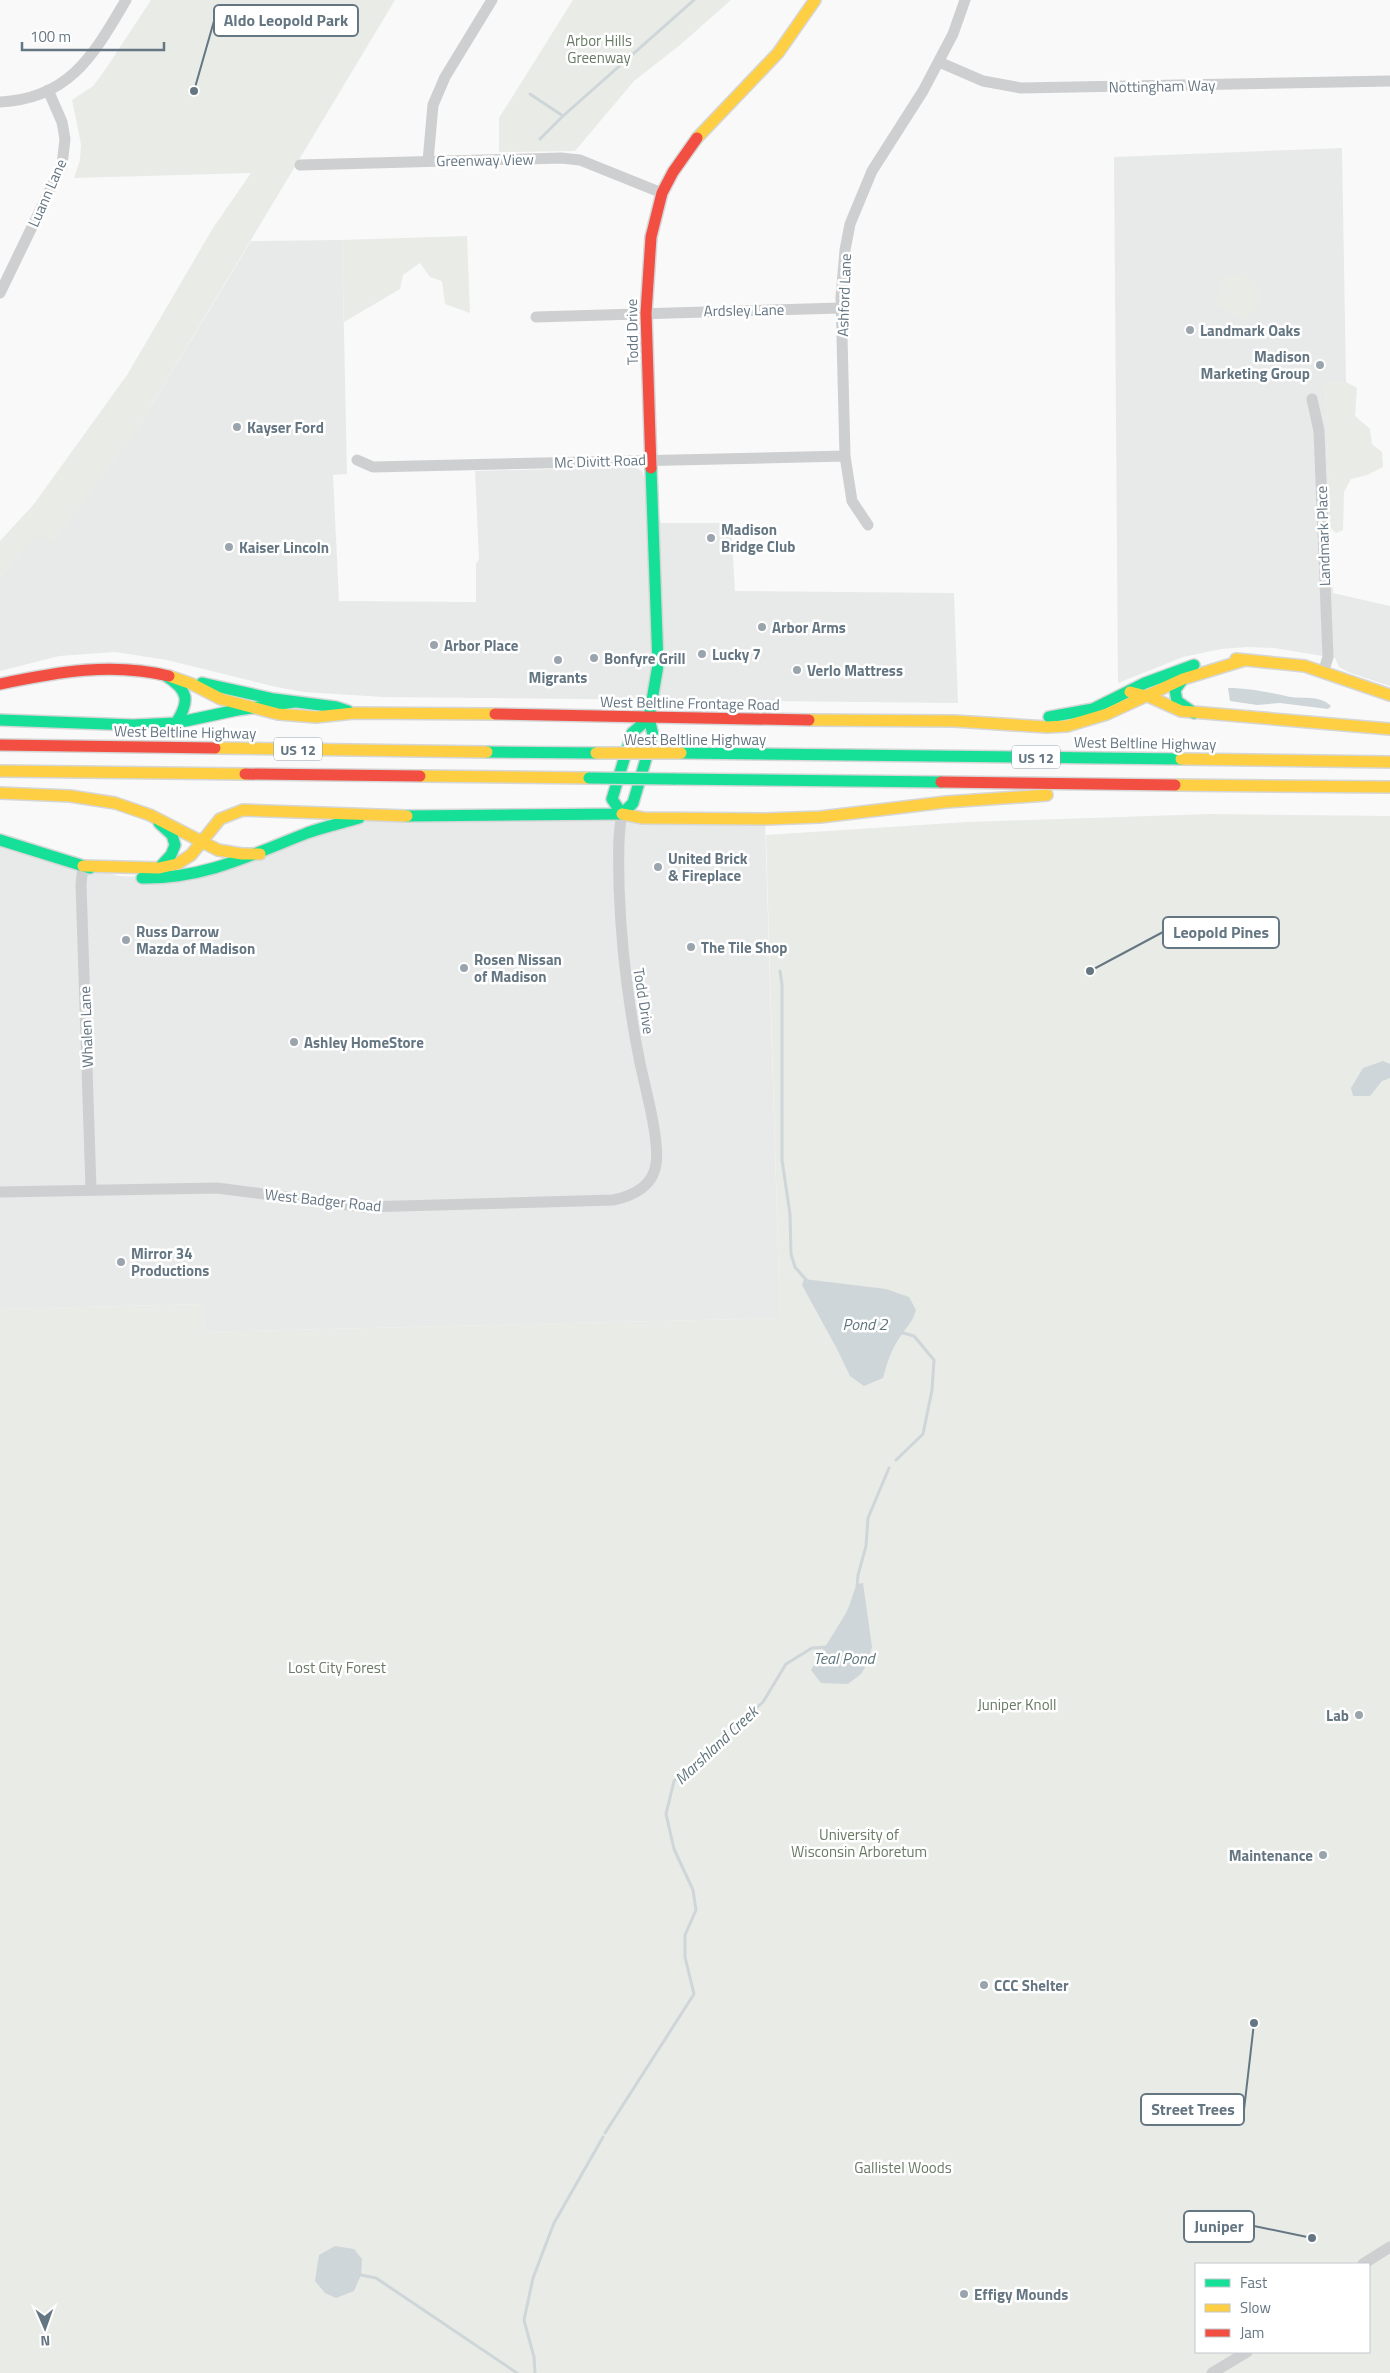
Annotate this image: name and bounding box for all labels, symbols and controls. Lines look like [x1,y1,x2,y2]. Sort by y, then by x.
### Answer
callout: Aldo Leopold Park [214,5,358,36]
text: Aldo Leopold Park [224,8,349,32]
scale bar [22,20,165,52]
text: 100 m [30,25,71,48]
park label: Arbor Hills Greenway [566,29,632,69]
street label: Nottingham Way [1108,74,1216,98]
street label: Greenway View [436,148,534,172]
street label: Luann Lane [22,155,72,231]
street label: Ashford Lane [831,253,857,337]
street label: Ardsley Lane [703,298,785,322]
street label: Todd Drive [620,299,644,365]
place label: Landmark Oaks [1200,319,1300,342]
marker: Landmark Oaks [1184,324,1196,336]
place label: Madison Marketing Group [1201,345,1310,385]
marker: Madison Marketing Group [1314,359,1326,371]
place label: Kayser Ford [247,416,324,439]
marker: Kayser Ford [231,421,243,433]
street label: Mc Divitt Road [554,448,646,474]
street label: Landmark Place [1310,485,1336,587]
place label: Madison Bridge Club [721,518,795,558]
marker: Madison Bridge Club [705,532,717,544]
place label: Kaiser Lincoln [239,536,329,559]
marker: Kaiser Lincoln [223,541,235,553]
place label: Arbor Arms [772,616,846,639]
marker: Arbor Arms [756,621,768,633]
place label: Arbor Place [444,634,519,657]
marker: Arbor Place [428,639,440,651]
place label: Lucky 7 [712,643,761,666]
place label: Bonfyre Grill [604,647,686,670]
marker: Lucky 7 [696,648,708,660]
marker: Bonfyre Grill [588,652,600,664]
marker: Migrants [552,654,564,666]
place label: Verlo Mattress [807,659,903,682]
marker: Verlo Mattress [791,664,803,676]
place label: Migrants [529,666,587,689]
street label: West Beltline Frontage Road [600,690,780,716]
street label: West Beltline Highway [114,719,256,745]
street label: West Beltline Highway [624,728,766,751]
street label: West Beltline Highway [1074,730,1216,756]
road number: US 12 [274,738,322,761]
road number: US 12 [1012,746,1060,769]
place label: United Brick & Fireplace [668,847,748,887]
marker: United Brick & Fireplace [652,861,664,873]
callout: Leopold Pines [1163,917,1279,948]
place label: Russ Darrow Mazda of Madison [136,920,255,960]
text: Leopold Pines [1173,920,1269,944]
marker: Russ Darrow Mazda of Madison [120,934,132,946]
place label: The Tile Shop [701,936,788,959]
marker: The Tile Shop [685,941,697,953]
place label: Rosen Nissan of Madison [474,948,562,988]
marker: Rosen Nissan of Madison [458,962,470,974]
street label: Todd Drive [627,966,661,1036]
street label: Whalen Lane [73,986,99,1068]
place label: Ashley HomeStore [304,1031,424,1054]
marker: Ashley HomeStore [288,1036,300,1048]
street label: West Badger Road [264,1182,382,1218]
place label: Mirror 34 Productions [131,1242,209,1282]
marker: Mirror 34 Productions [115,1256,127,1268]
water label: Pond 2 [842,1312,889,1336]
water label: Teal Pond [813,1646,877,1670]
park label: Lost City Forest [288,1656,387,1679]
park label: Juniper Knoll [977,1693,1057,1716]
water label: Marshland Creek [669,1699,764,1790]
place label: Lab [1326,1704,1349,1727]
marker: Lab [1353,1709,1365,1721]
park label: University of Wisconsin Arboretum [791,1823,927,1863]
place label: Maintenance [1229,1844,1313,1867]
marker: Maintenance [1317,1849,1329,1861]
place label: CCC Shelter [994,1974,1069,1997]
marker: CCC Shelter [978,1979,990,1991]
callout: Street Trees [1141,2094,1244,2125]
text: Street Trees [1151,2097,1235,2121]
park label: Gallistel Woods [854,2156,952,2179]
callout: Juniper [1184,2211,1254,2242]
text: Juniper [1194,2214,1244,2238]
legend [1195,2263,1370,2353]
text: Fast [1240,2271,1268,2294]
place label: Effigy Mounds [974,2283,1068,2306]
marker: Effigy Mounds [958,2288,970,2300]
text: Slow [1240,2296,1271,2319]
north arrow [20,2303,70,2353]
text: Jam [1240,2321,1264,2344]
text: N [40,2331,51,2352]

